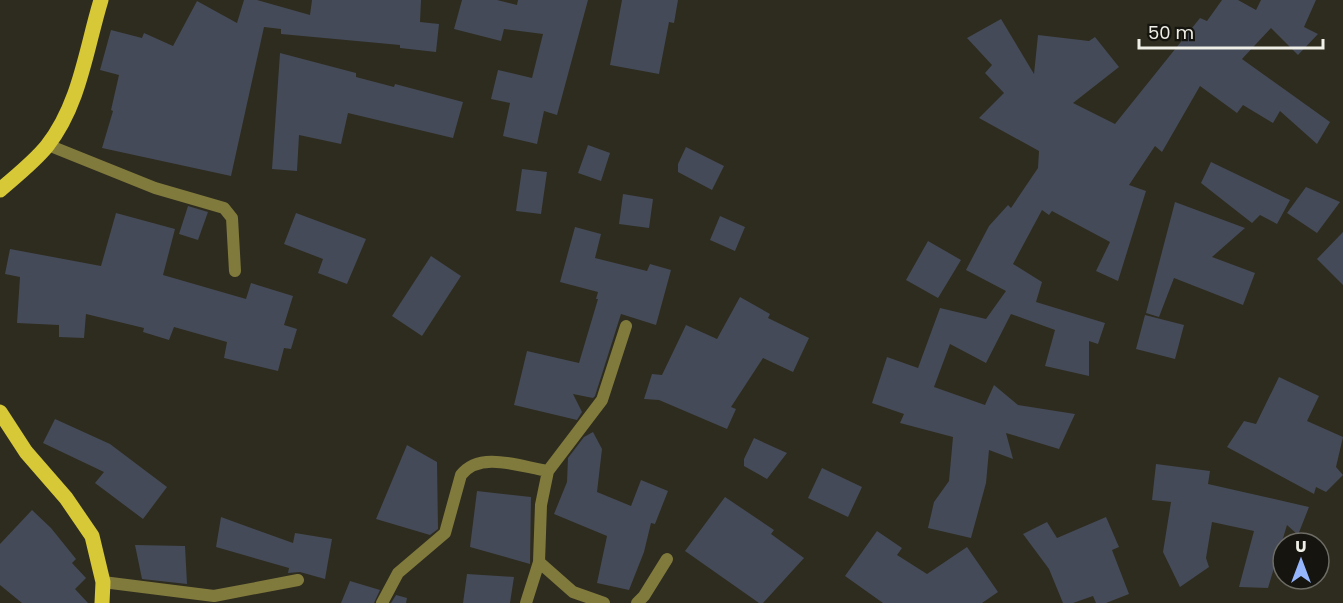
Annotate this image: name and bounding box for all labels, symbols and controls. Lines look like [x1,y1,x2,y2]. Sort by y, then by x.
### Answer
scale bar [1139,12,1324,50]
text: 50 m [1148,20,1194,45]
north arrow [1271,531,1331,591]
text: U [1295,535,1307,558]

